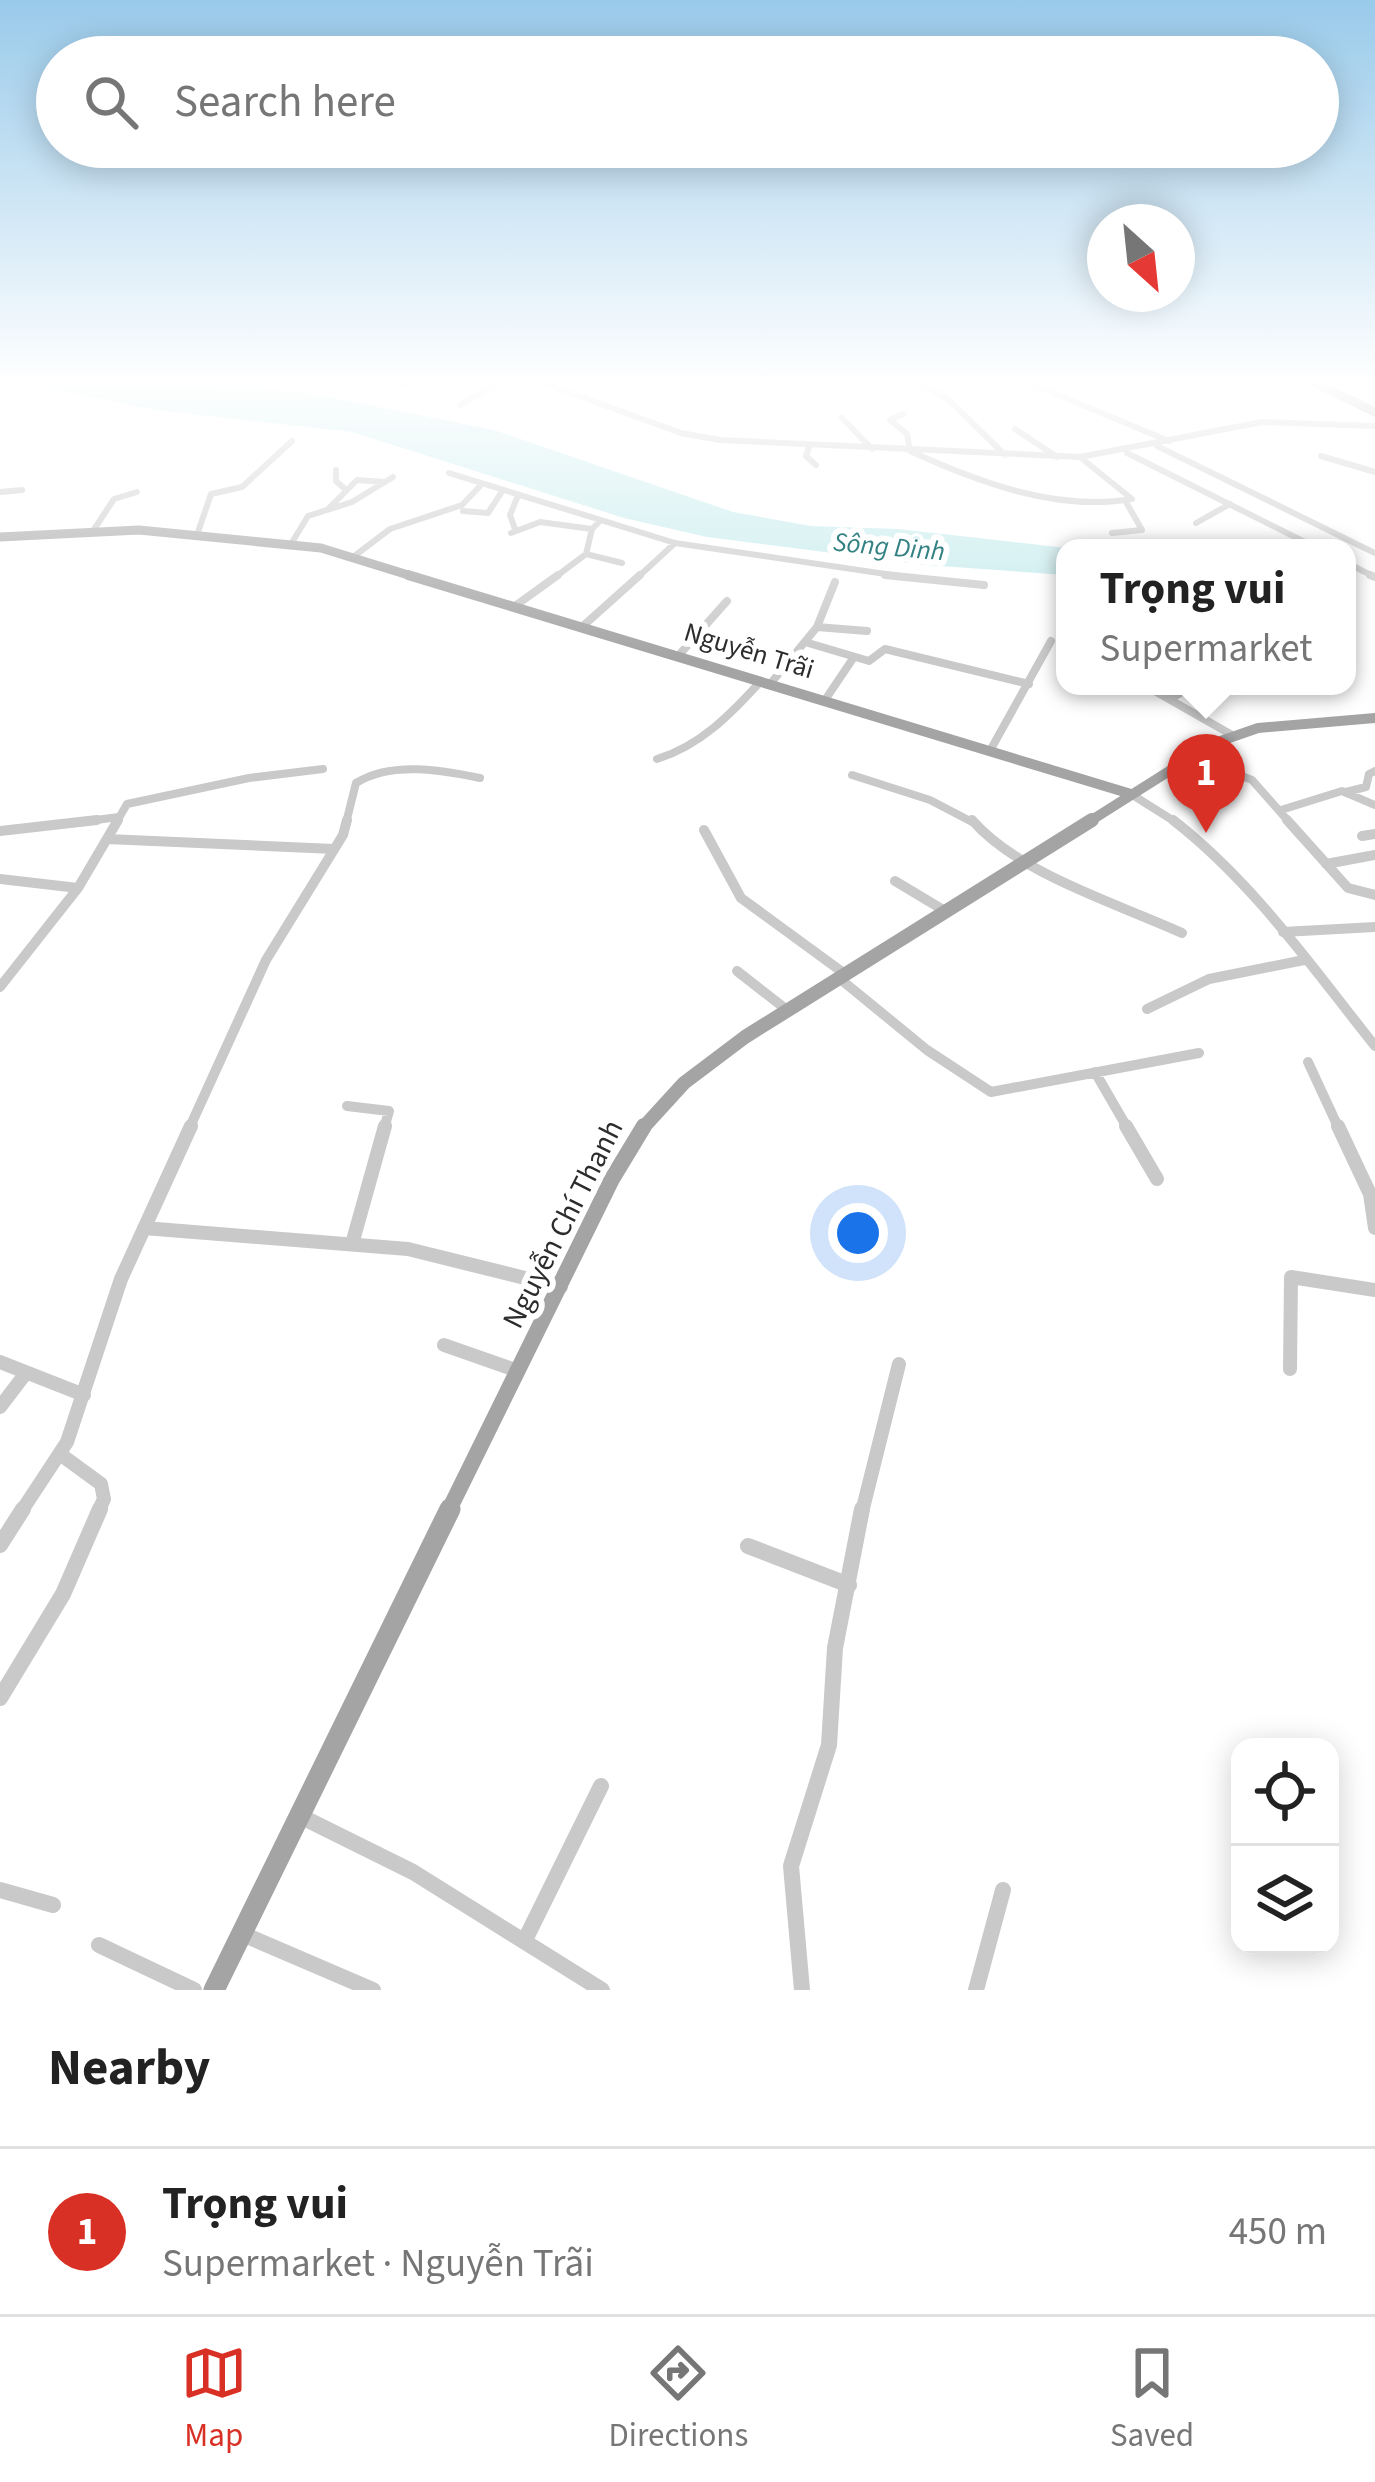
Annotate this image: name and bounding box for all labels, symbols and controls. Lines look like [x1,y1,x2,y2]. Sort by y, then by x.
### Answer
search box [36,36,1339,168]
icon: search [78,69,144,135]
text: Search here [174,70,396,134]
north arrow [1087,204,1195,312]
water label: Sông Dinh [831,523,947,571]
popup [1056,539,1356,695]
text: Trọng vui [1100,557,1285,621]
street label: Nguyễn Trãi [679,613,819,689]
text: Supermarket [1100,621,1312,677]
pin: 1 [1167,734,1245,833]
street label: Nguyễn Chí Thanh [492,1112,634,1336]
your location [828,1203,888,1263]
map controls [1231,1738,1339,1954]
button: locate [1231,1738,1339,1846]
button: layers [1231,1846,1339,1954]
text: Nearby [48,2032,210,2104]
text: Trọng vui [162,2172,348,2236]
text: 1 [77,2204,97,2260]
text: 450 m [1229,2204,1327,2260]
text: Supermarket · Nguyễn Trãi [162,2236,594,2292]
tab: Map [181,2340,247,2459]
tab: Directions [609,2340,748,2459]
tab: Saved [1110,2340,1194,2459]

